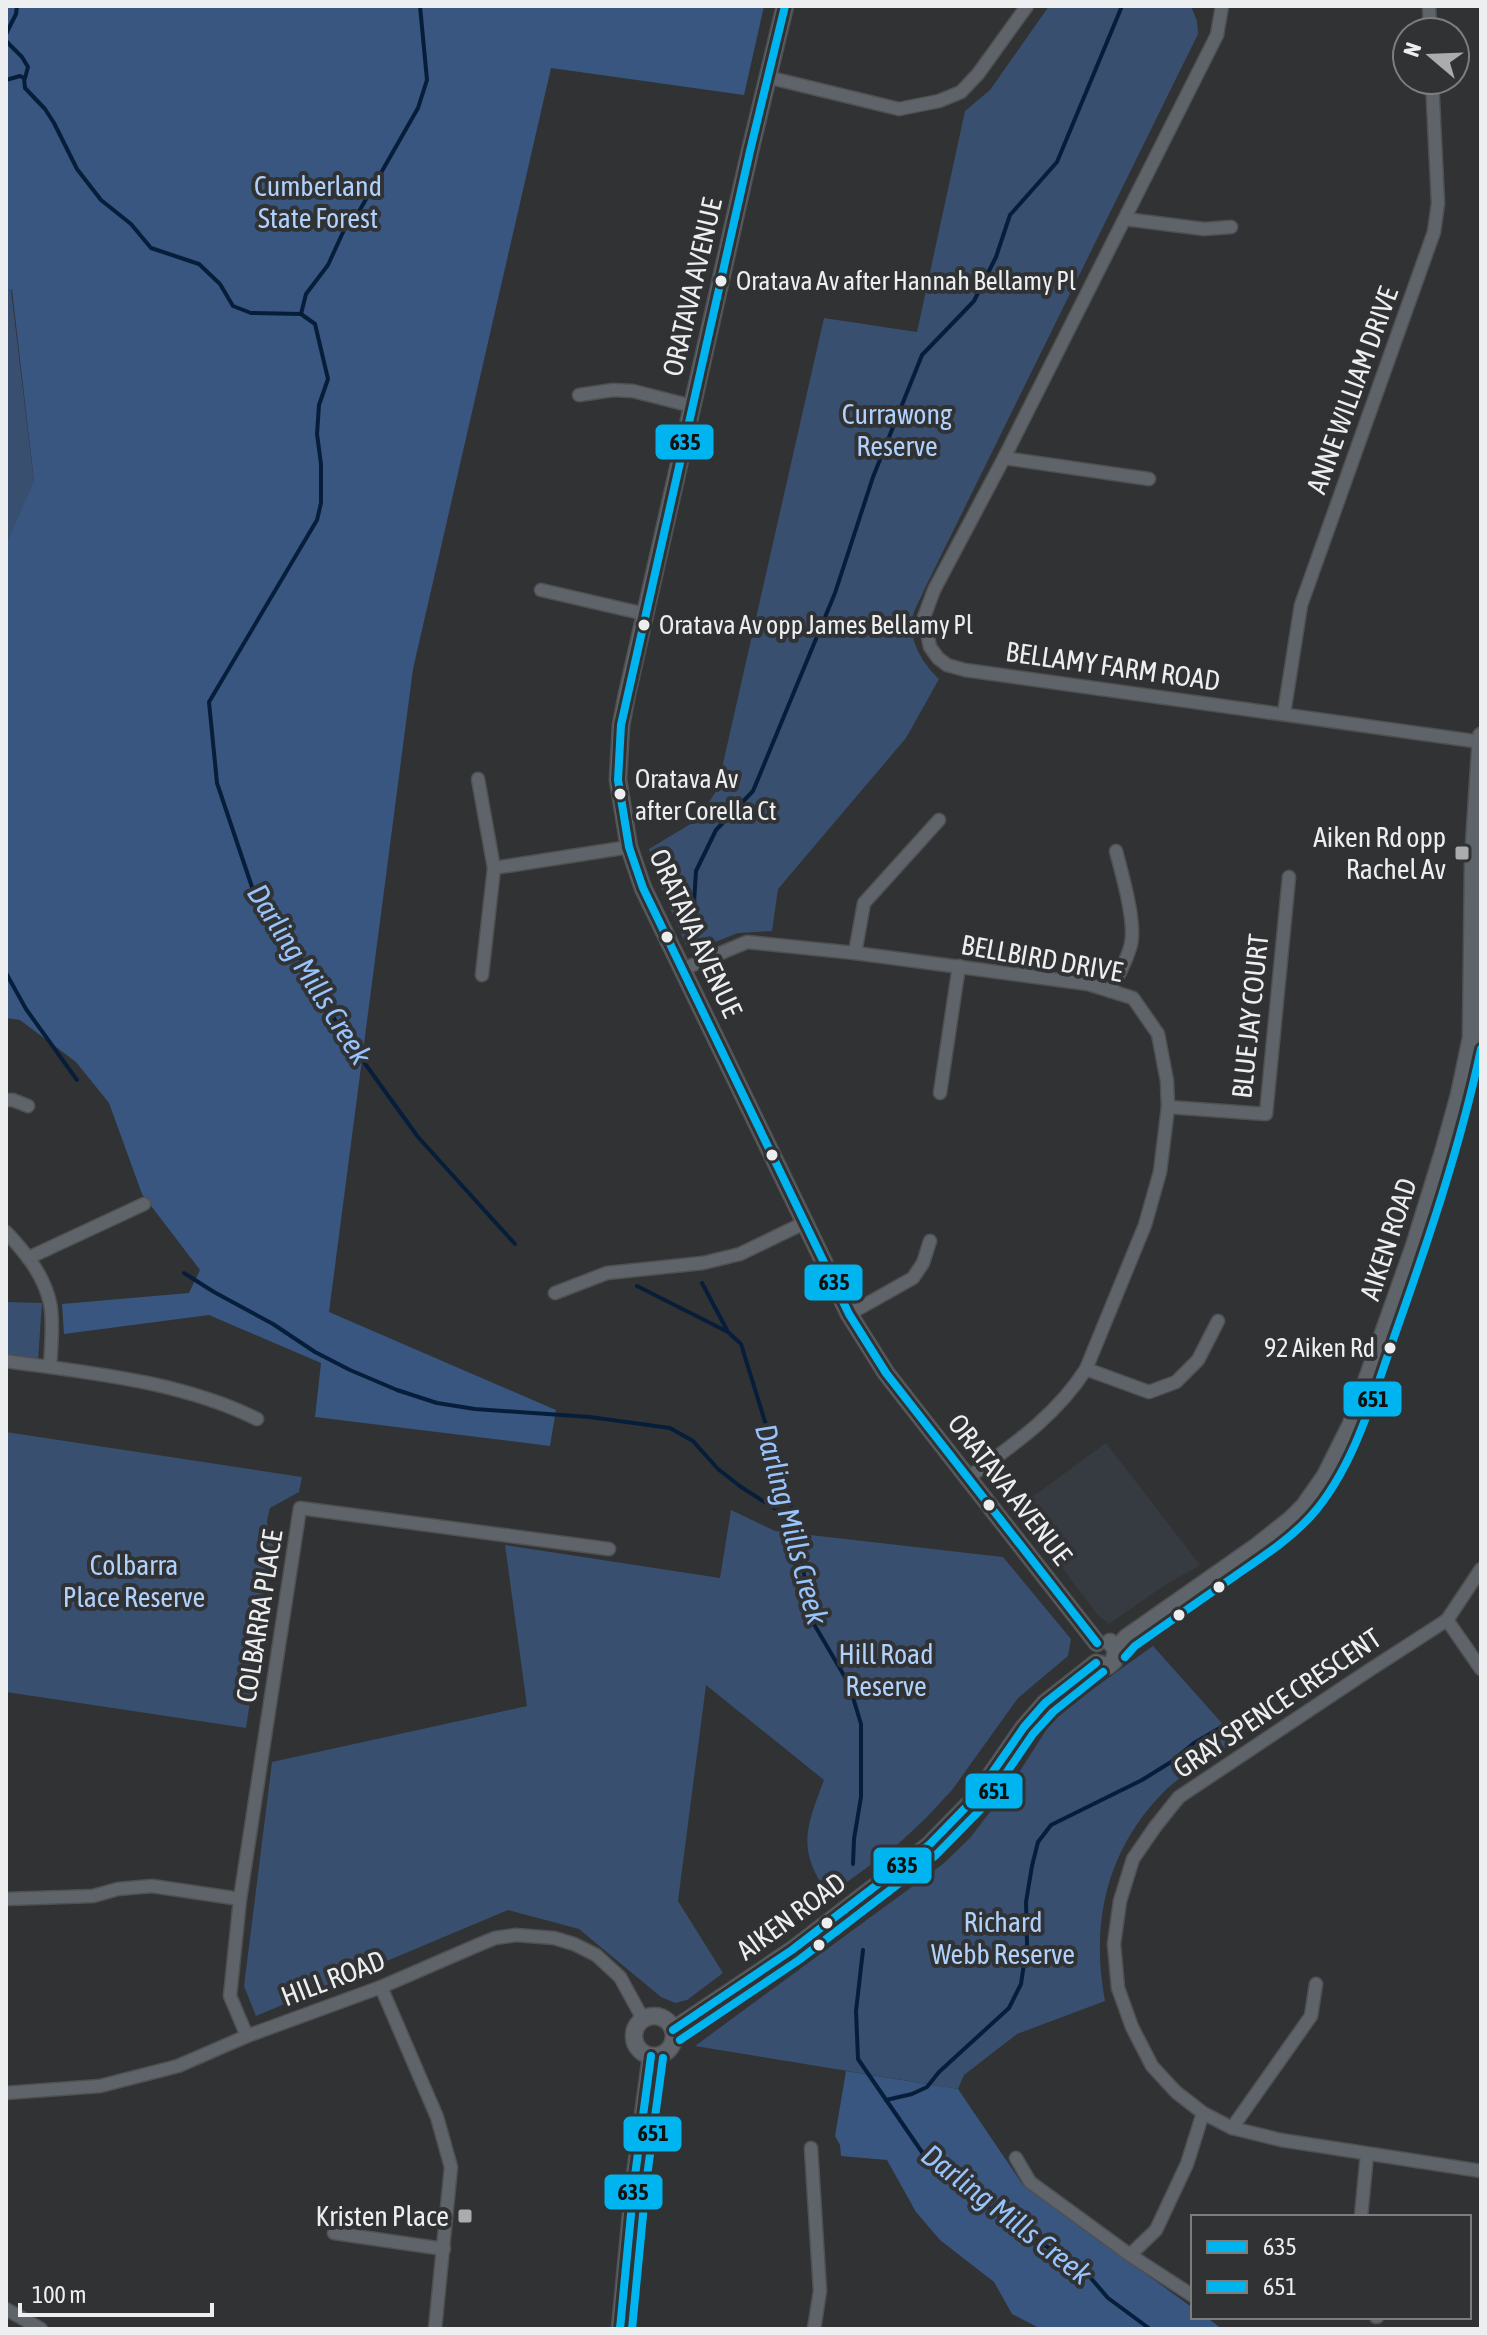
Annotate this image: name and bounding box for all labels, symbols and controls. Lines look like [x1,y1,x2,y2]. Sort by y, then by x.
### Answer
north arrow [1391,16,1471,96]
text: N [1398,39,1426,60]
park label: Cumberland State Forest [254,170,382,234]
street label: ORATAVA AVENUE [656,195,728,379]
place label: Oratava Av after Hannah Bellamy Pl [736,266,1076,296]
marker: Oratava Av after Hannah Bellamy Pl [713,273,729,289]
street label: ANNE WILLIAM DRIVE [1300,282,1404,498]
park label: Currawong Reserve [842,398,952,462]
line badge: 635 [654,423,715,461]
text: 635 [669,429,701,455]
place label: Oratava Av opp James Bellamy Pl [659,610,973,640]
marker: Oratava Av opp James Bellamy Pl [636,617,652,633]
street label: BELLAMY FARM ROAD [1004,635,1222,697]
place label: Oratava Av after Corella Ct [635,764,777,826]
marker: Oratava Av after Corella Ct [612,786,628,802]
place label: Aiken Rd opp Rachel Av [1313,821,1446,885]
street label: ORATAVA AVENUE [643,844,749,1022]
marker: Aiken Rd opp Rachel Av [1453,844,1471,862]
water label: Darling Mills Creek [241,878,379,1071]
street label: BELLBIRD DRIVE [959,928,1125,988]
unlabelled marker [659,929,675,945]
street label: BLUE JAY COURT [1225,932,1275,1100]
unlabelled marker [764,1147,780,1163]
street label: AIKEN ROAD [1353,1174,1423,1304]
line badge: 635 [803,1263,864,1302]
text: 635 [818,1269,850,1295]
place label: 92 Aiken Rd [1264,1333,1375,1363]
marker: 92 Aiken Rd [1382,1340,1398,1356]
line badge: 651 [1342,1380,1403,1418]
text: 651 [1357,1386,1389,1412]
street label: ORATAVA AVENUE [941,1408,1079,1571]
water label: Darling Mills Creek [749,1420,835,1629]
unlabelled marker [981,1497,997,1513]
street label: COLBARRA PLACE [230,1527,288,1705]
park label: Colbarra Place Reserve [63,1549,205,1613]
unlabelled marker [1211,1579,1227,1595]
unlabelled marker [1171,1607,1187,1623]
street label: GRAY SPENCE CRESCENT [1167,1622,1387,1784]
park label: Hill Road Reserve [839,1638,933,1702]
line badge: 651 [964,1772,1024,1810]
text: 651 [978,1778,1010,1804]
line badge: 635 [872,1846,933,1885]
text: 635 [886,1852,918,1878]
street label: AIKEN ROAD [730,1866,852,1966]
park label: Richard Webb Reserve [931,1906,1075,1970]
unlabelled marker [819,1915,835,1931]
unlabelled marker [811,1937,827,1953]
street label: HILL ROAD [277,1944,389,2012]
line badge: 651 [622,2115,683,2153]
text: 651 [637,2120,669,2146]
water label: Darling Mills Creek [915,2137,1099,2291]
line badge: 635 [603,2173,664,2211]
text: 635 [617,2179,649,2205]
place label: Kristen Place [316,2200,449,2232]
marker: Kristen Place [456,2207,474,2225]
legend [1191,2215,1471,2319]
text: 635 [1263,2233,1297,2260]
scale bar [20,2267,212,2317]
text: 651 [1263,2273,1297,2300]
text: 100 m [32,2281,86,2308]

